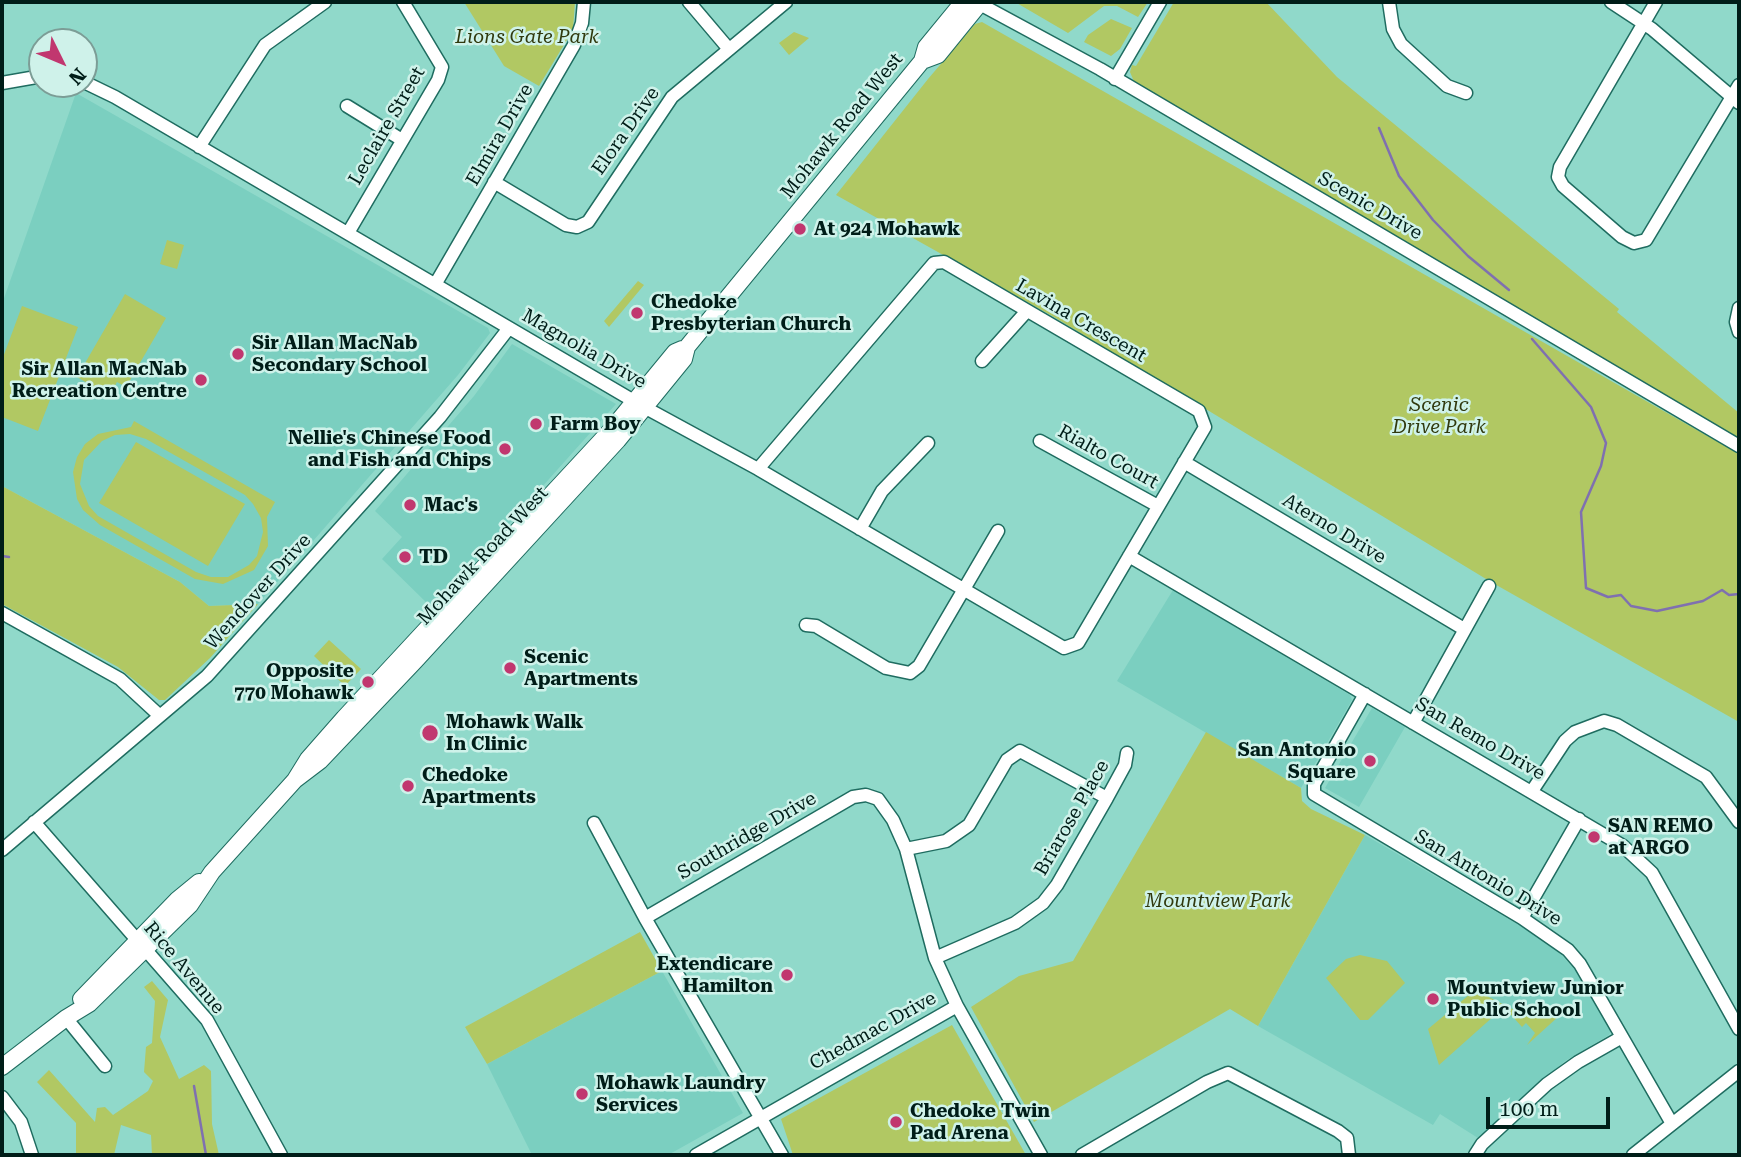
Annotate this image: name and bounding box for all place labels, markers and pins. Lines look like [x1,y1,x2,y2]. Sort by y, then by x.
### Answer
place label: At 924 Mohawk [814,218,960,240]
marker: At 924 Mohawk [792,221,808,237]
place label: Chedoke Presbyterian Church [651,291,851,335]
marker: Chedoke Presbyterian Church [629,305,645,321]
place label: Sir Allan MacNab Secondary School [252,332,427,376]
marker: Sir Allan MacNab Secondary School [230,346,246,362]
place label: Sir Allan MacNab Recreation Centre [12,358,187,402]
marker: Sir Allan MacNab Recreation Centre [193,372,209,388]
place label: Farm Boy [550,413,641,435]
marker: Farm Boy [528,416,544,432]
place label: Nellie's Chinese Food and Fish and Chips [288,427,491,471]
marker: Nellie's Chinese Food and Fish and Chips [497,441,513,457]
place label: Mac's [424,494,478,516]
marker: Mac's [402,497,418,513]
place label: TD [419,546,448,568]
marker: TD [397,549,413,565]
place label: Scenic Apartments [524,646,638,690]
place label: Opposite 770 Mohawk [234,660,354,704]
marker: Scenic Apartments [502,660,518,676]
marker: Opposite 770 Mohawk [360,674,376,690]
place label: Mohawk Walk In Clinic [446,711,583,755]
marker: Mohawk Walk In Clinic [420,723,440,743]
place label: San Antonio Square [1238,739,1356,783]
marker: San Antonio Square [1362,753,1378,769]
place label: Chedoke Apartments [422,764,536,808]
marker: Chedoke Apartments [400,778,416,794]
place label: SAN REMO at ARGO [1608,815,1713,859]
marker: SAN REMO at ARGO [1586,829,1602,845]
place label: Extendicare Hamilton [657,953,773,997]
marker: Extendicare Hamilton [779,967,795,983]
place label: Mountview Junior Public School [1447,977,1624,1021]
marker: Mountview Junior Public School [1425,991,1441,1007]
place label: Mohawk Laundry Services [596,1072,766,1116]
marker: Mohawk Laundry Services [574,1086,590,1102]
place label: Chedoke Twin Pad Arena [910,1100,1050,1144]
marker: Chedoke Twin Pad Arena [888,1114,904,1130]

